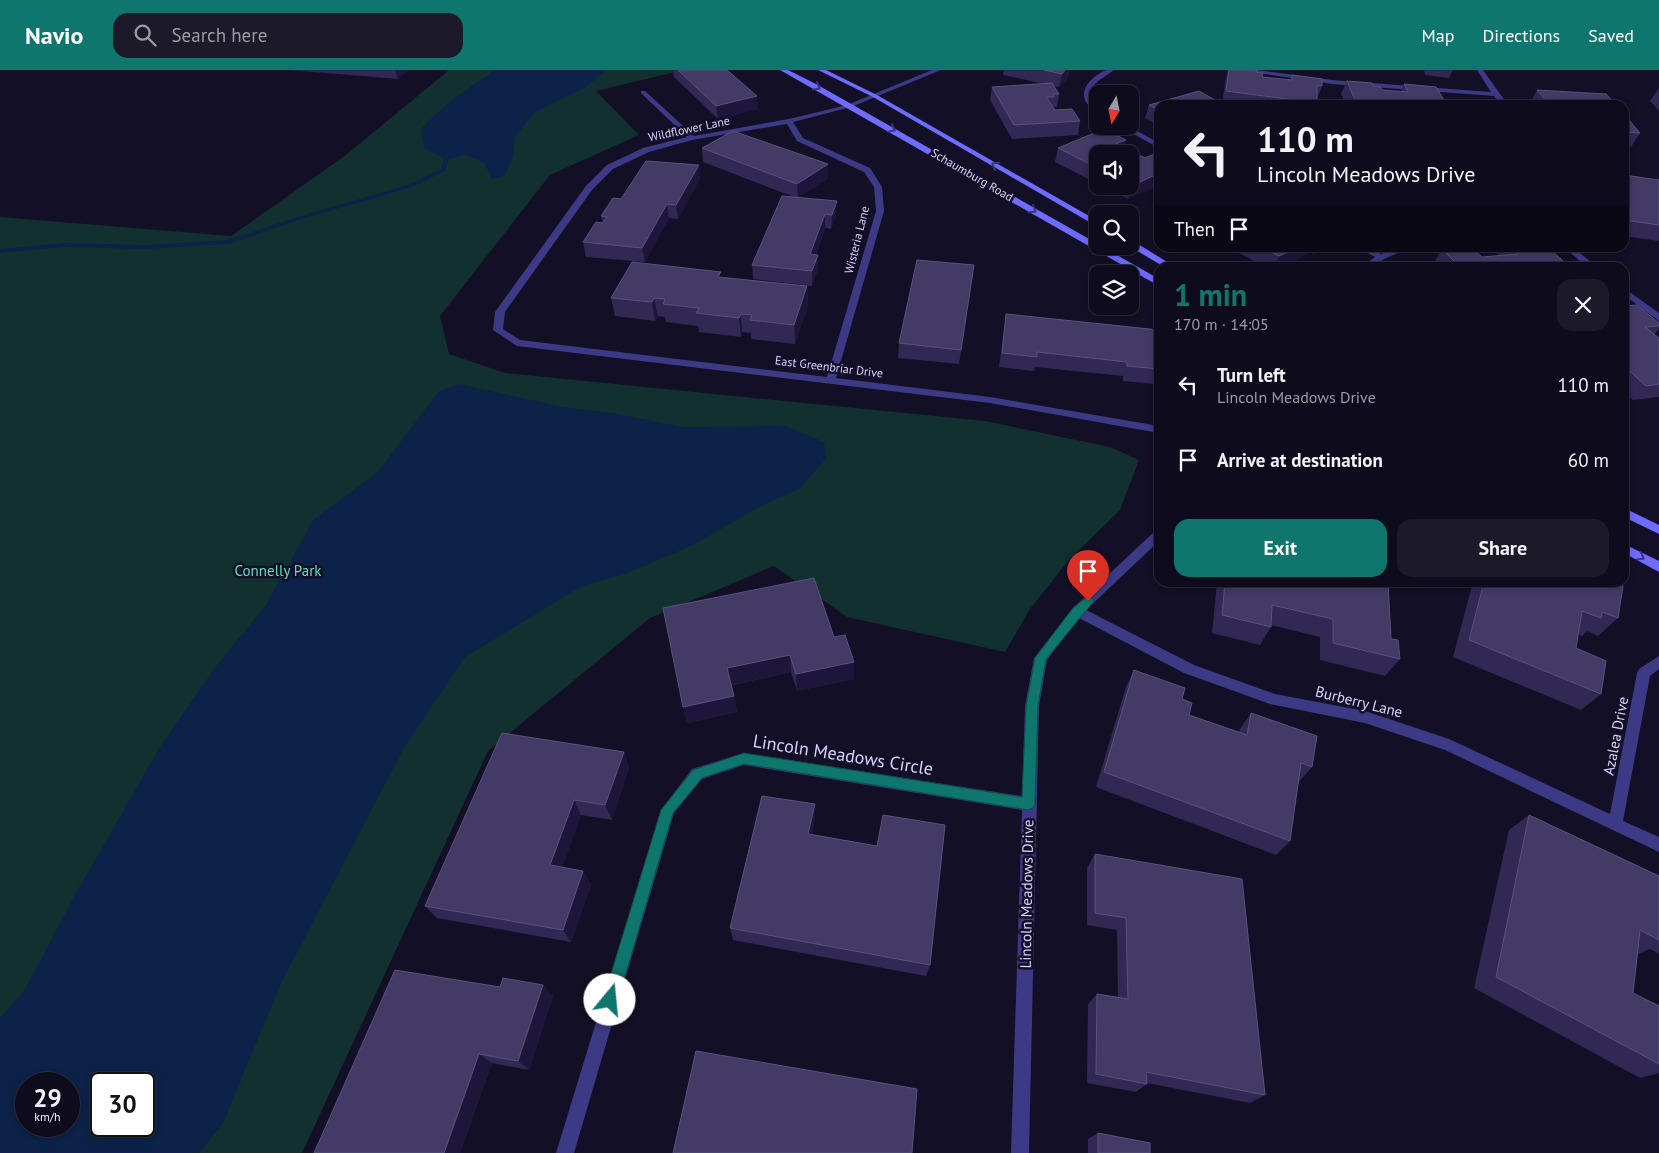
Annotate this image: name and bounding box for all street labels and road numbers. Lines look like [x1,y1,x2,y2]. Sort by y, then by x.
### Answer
street label: Wildflower Lane [647,113,731,144]
street label: Schaumburg Road [928,145,1016,204]
street label: Wisteria Lane [841,204,872,275]
street label: East Greenbriar Drive [774,352,884,381]
street label: Burberry Lane [1314,682,1405,722]
street label: Azalea Drive [1599,695,1632,777]
street label: Lincoln Meadows Circle [751,729,935,780]
street label: Lincoln Meadows Drive [1016,819,1037,969]

